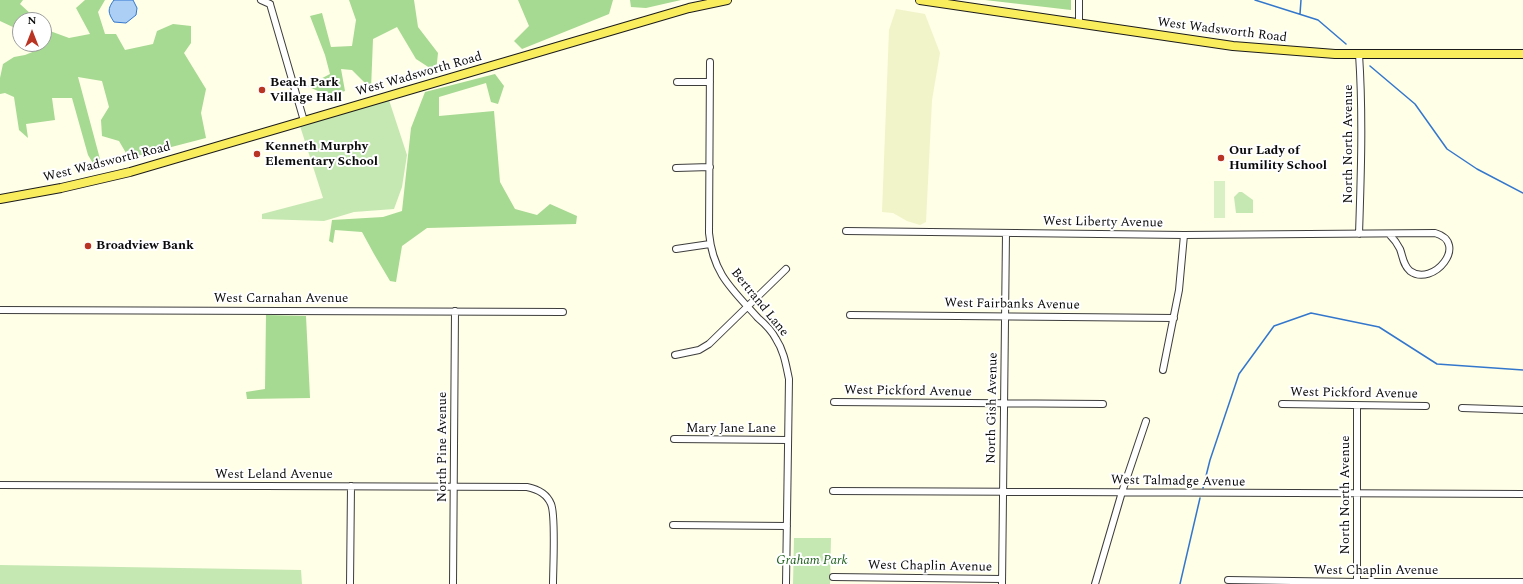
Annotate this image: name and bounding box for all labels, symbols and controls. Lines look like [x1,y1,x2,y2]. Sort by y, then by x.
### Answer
north arrow [12,12,52,52]
text: N [28,12,36,29]
street label: West Wadsworth Road [1156,15,1288,47]
street label: West Wadsworth Road [354,50,484,100]
place label: Beach Park Village Hall [270,75,342,106]
marker: Beach Park Village Hall [257,85,267,95]
street label: North North Avenue [1341,85,1357,203]
place label: Kenneth Murphy Elementary School [265,139,378,170]
street label: West Wadsworth Road [42,140,172,186]
place label: Our Lady of Humility School [1229,143,1327,174]
marker: Kenneth Murphy Elementary School [252,149,262,159]
marker: Our Lady of Humility School [1216,153,1226,163]
street label: West Liberty Avenue [1043,214,1163,232]
place label: Broadview Bank [96,238,194,254]
marker: Broadview Bank [83,241,93,251]
street label: Bertrand Lane [727,266,791,340]
street label: West Carnahan Avenue [214,291,348,307]
street label: West Fairbanks Avenue [944,296,1080,314]
street label: North Gish Avenue [984,352,1002,464]
street label: West Pickford Avenue [844,383,972,401]
street label: West Pickford Avenue [1290,385,1418,403]
street label: North Pine Avenue [435,392,451,502]
street label: Mary Jane Lane [686,421,776,437]
street label: North North Avenue [1338,436,1354,554]
street label: West Leland Avenue [215,467,333,483]
street label: West Talmadge Avenue [1111,473,1245,491]
park label: Graham Park [776,553,848,569]
street label: West Chaplin Avenue [868,558,992,576]
street label: West Chaplin Avenue [1314,563,1438,579]

